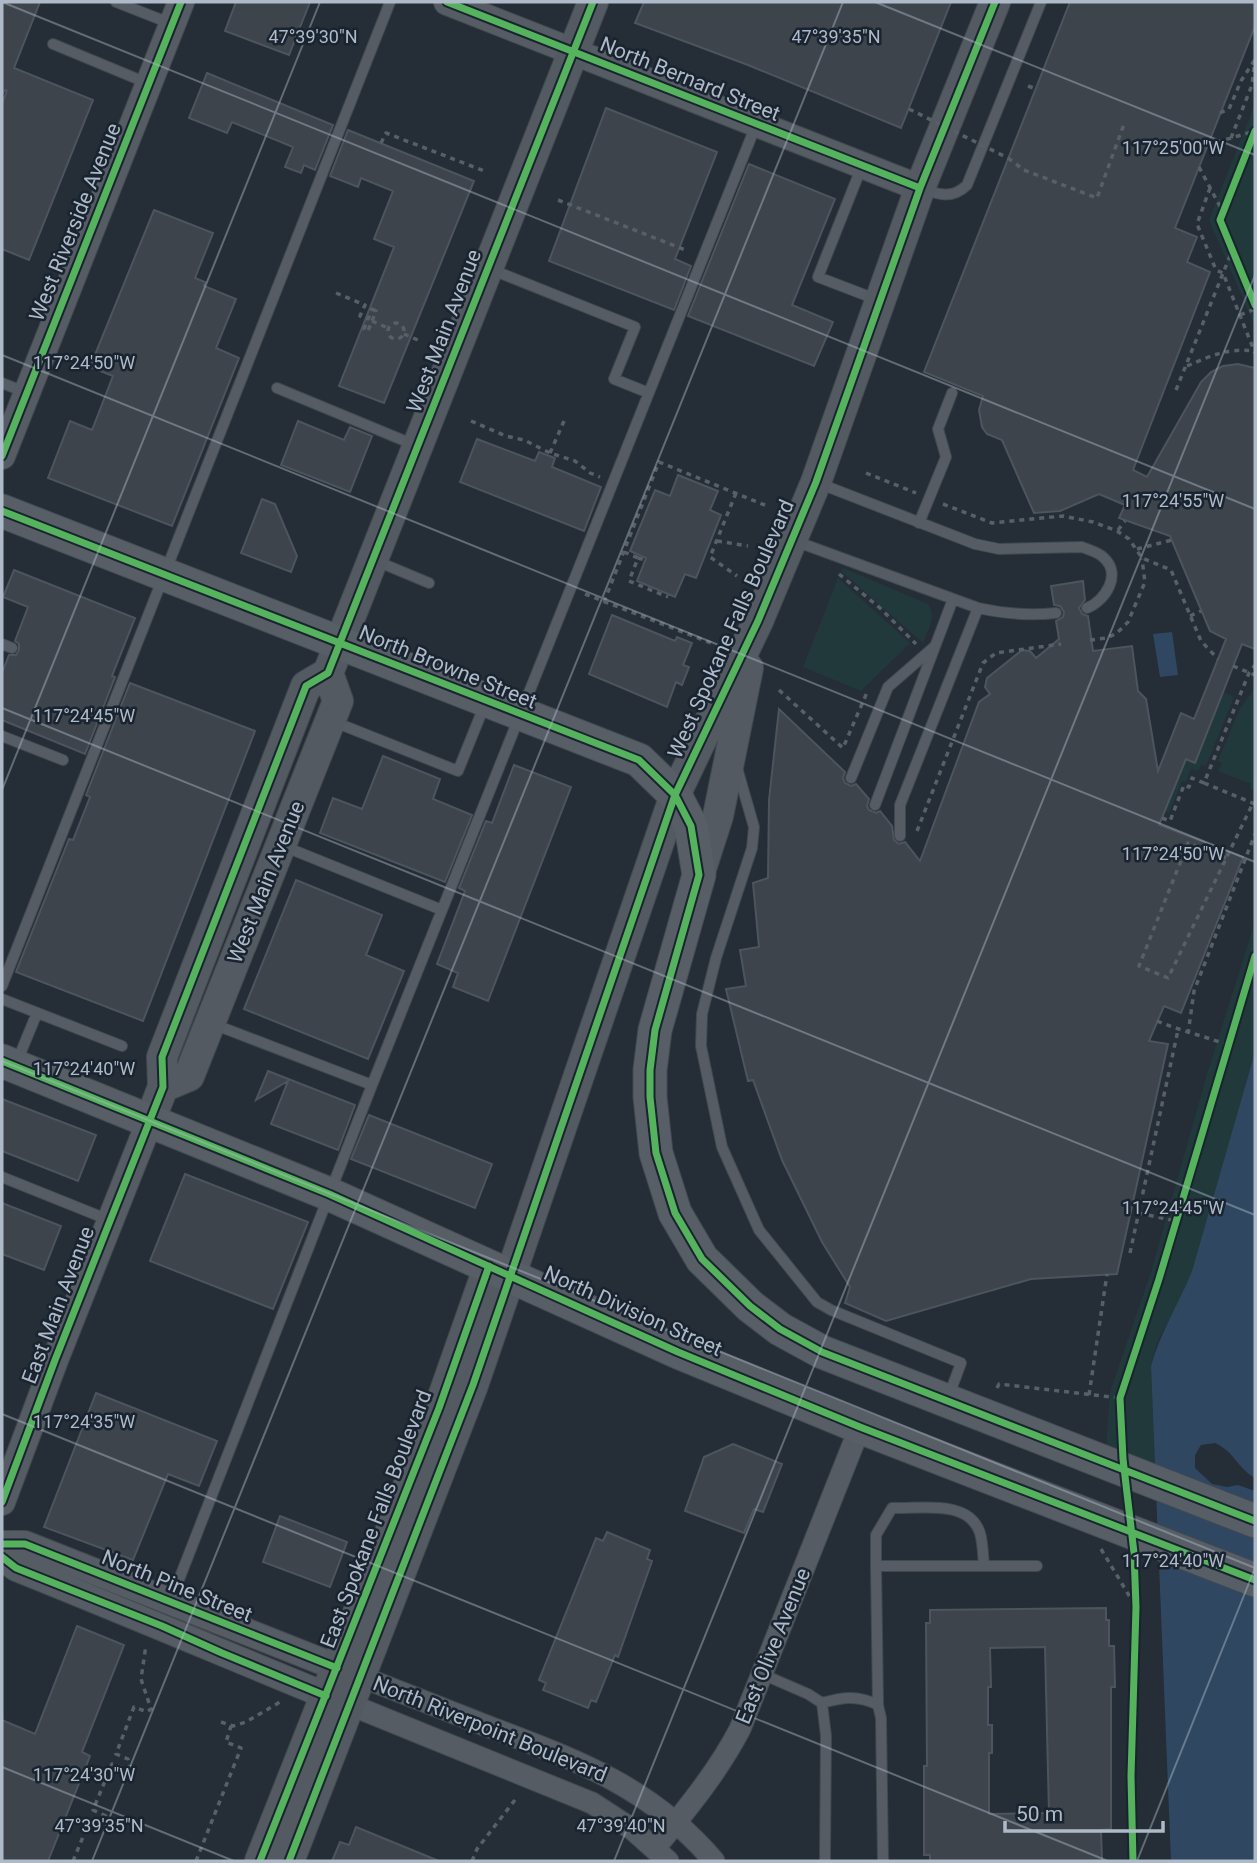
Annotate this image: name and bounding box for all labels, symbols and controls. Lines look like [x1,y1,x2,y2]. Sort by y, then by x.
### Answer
text: 47°39'30"N [268,26,358,47]
text: 47°39'35"N [791,26,881,47]
street label: North Bernard Street [597,32,784,126]
street label: West Riverside Avenue [24,119,126,325]
text: 117°25'00"W [1122,137,1224,158]
street label: West Main Avenue [402,246,486,416]
text: 117°24'50"W [33,352,135,373]
text: 117°24'55"W [1122,490,1224,511]
street label: West Spokane Falls Boulevard [663,496,799,762]
street label: North Browne Street [356,620,540,714]
text: 117°24'45"W [33,705,135,726]
street label: West Main Avenue [223,797,309,967]
text: 117°24'50"W [1122,843,1224,864]
text: 117°24'40"W [33,1058,135,1079]
text: 117°24'45"W [1122,1197,1224,1218]
street label: East Main Avenue [17,1223,99,1387]
street label: North Division Street [540,1261,726,1361]
street label: East Spokane Falls Boulevard [316,1387,436,1651]
text: 117°24'35"W [33,1411,135,1432]
street label: North Pine Street [98,1545,256,1627]
text: 117°24'40"W [1122,1550,1224,1571]
street label: East Olive Avenue [731,1565,815,1727]
street label: North Riverpoint Boulevard [370,1671,610,1787]
text: 117°24'30"W [33,1764,135,1785]
scale bar [1005,1790,1162,1834]
text: 50 m [1016,1802,1063,1826]
text: 47°39'35"N [54,1815,144,1836]
text: 47°39'40"N [576,1815,666,1836]

